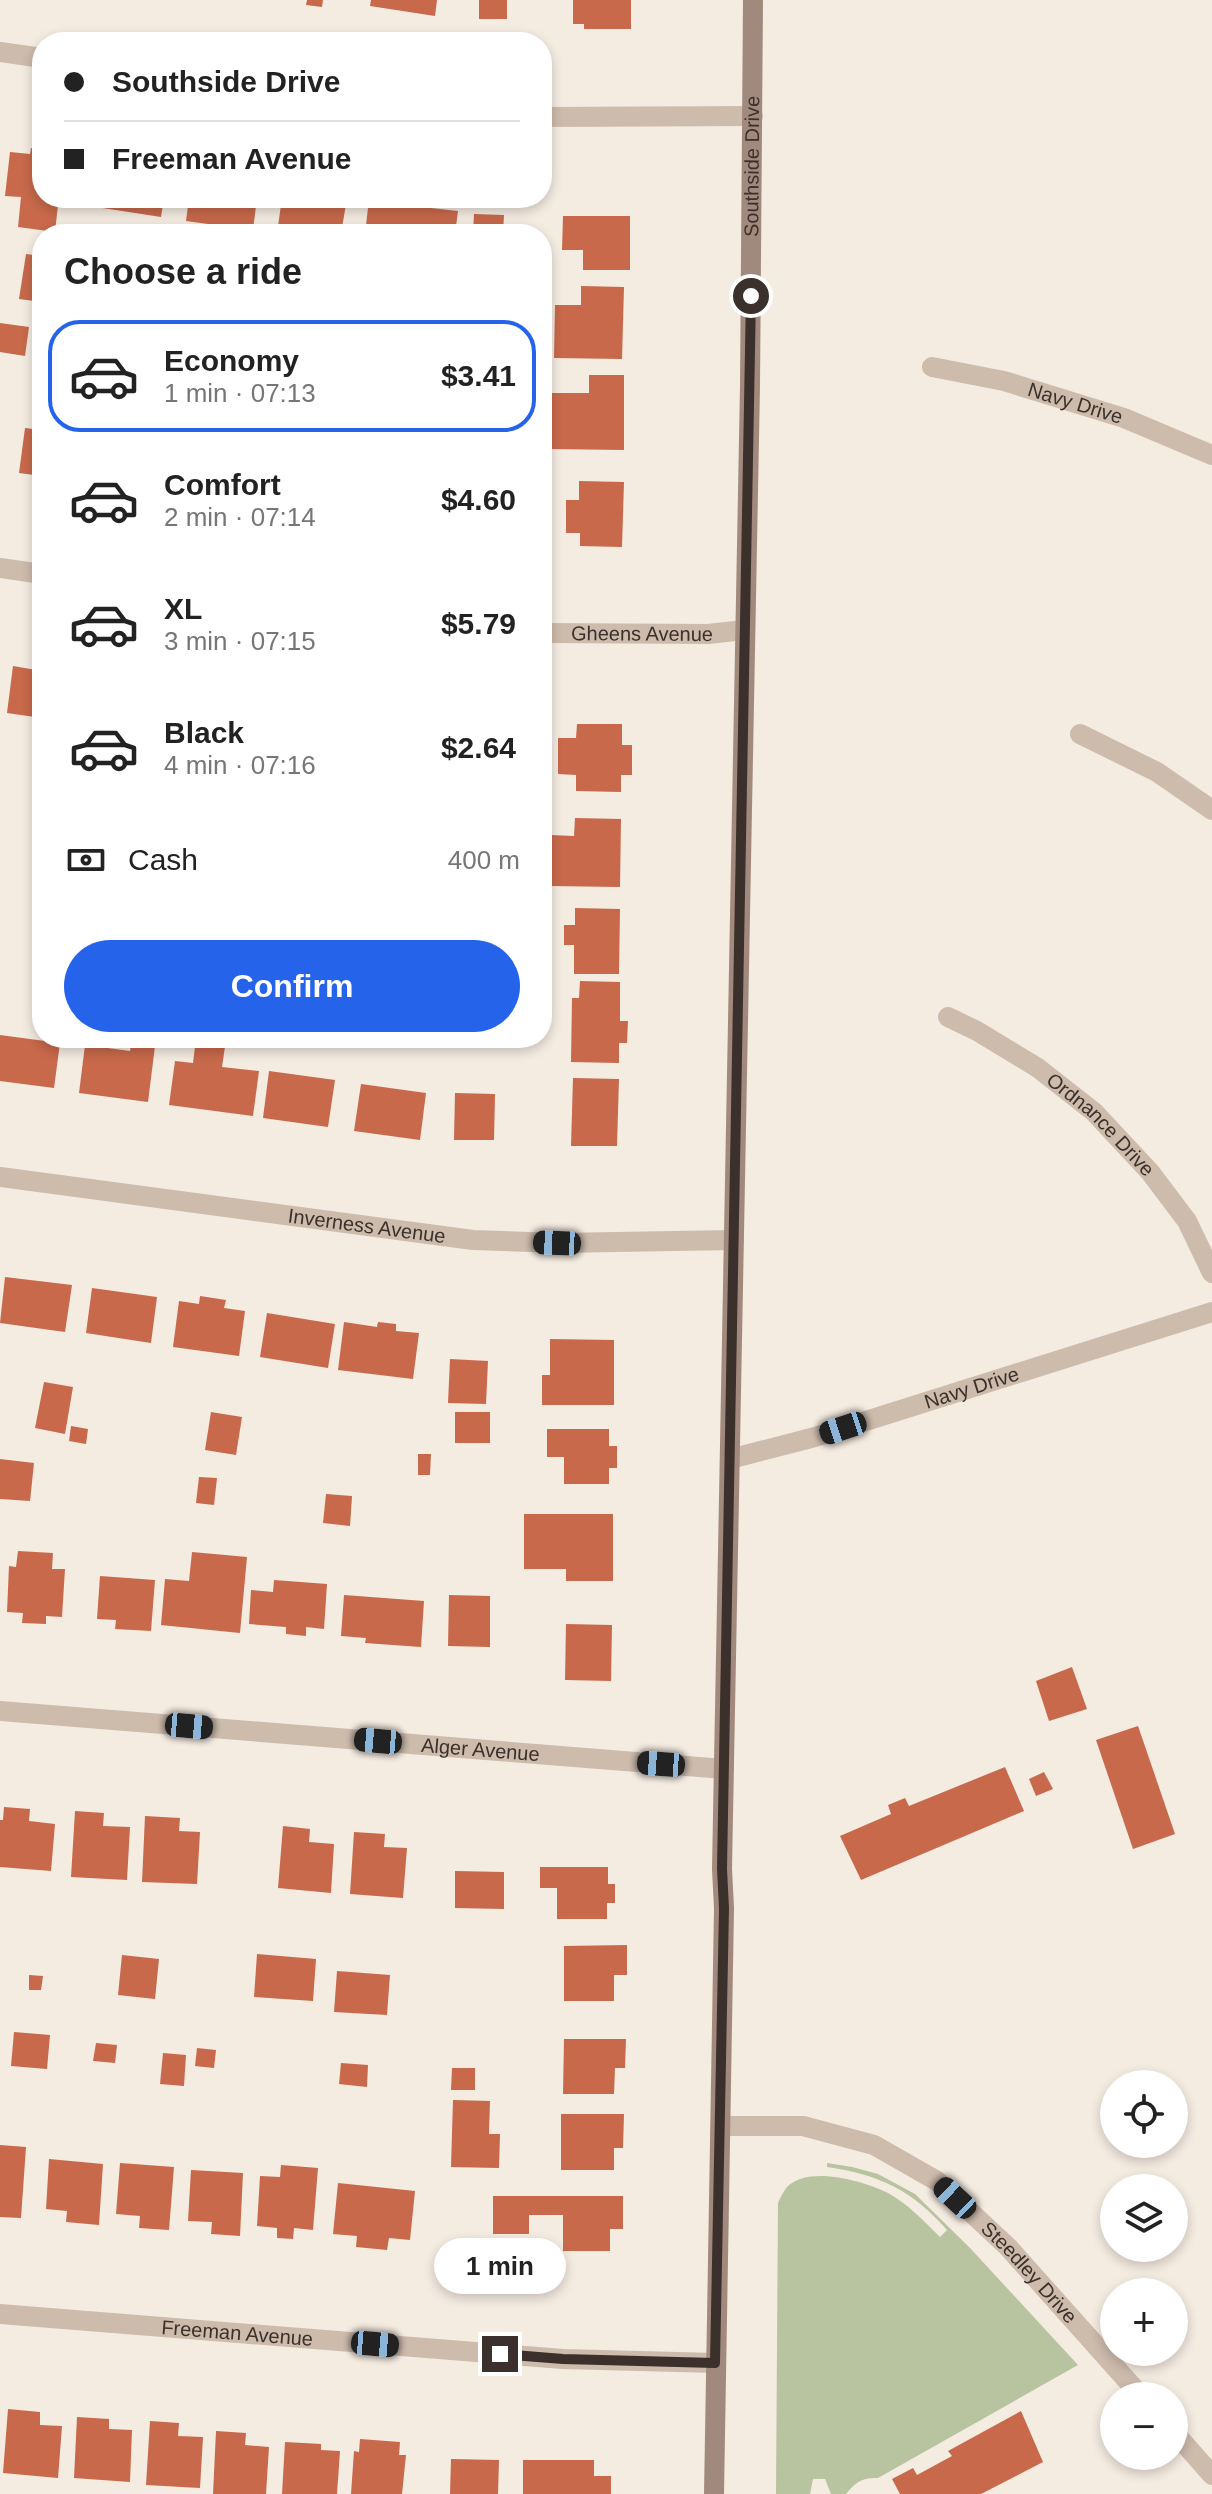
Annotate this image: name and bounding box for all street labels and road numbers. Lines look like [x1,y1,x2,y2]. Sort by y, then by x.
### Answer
street label: Southside Drive [740,96,763,237]
street label: Navy Drive [1025,378,1125,428]
street label: Gheens Avenue [571,622,713,645]
street label: Ordnance Drive [1043,1068,1159,1180]
street label: Inverness Avenue [287,1204,447,1247]
street label: Navy Drive [922,1363,1022,1413]
street label: Alger Avenue [420,1734,540,1765]
street label: Steedley Drive [977,2217,1082,2327]
street label: Freeman Avenue [161,2316,314,2350]

